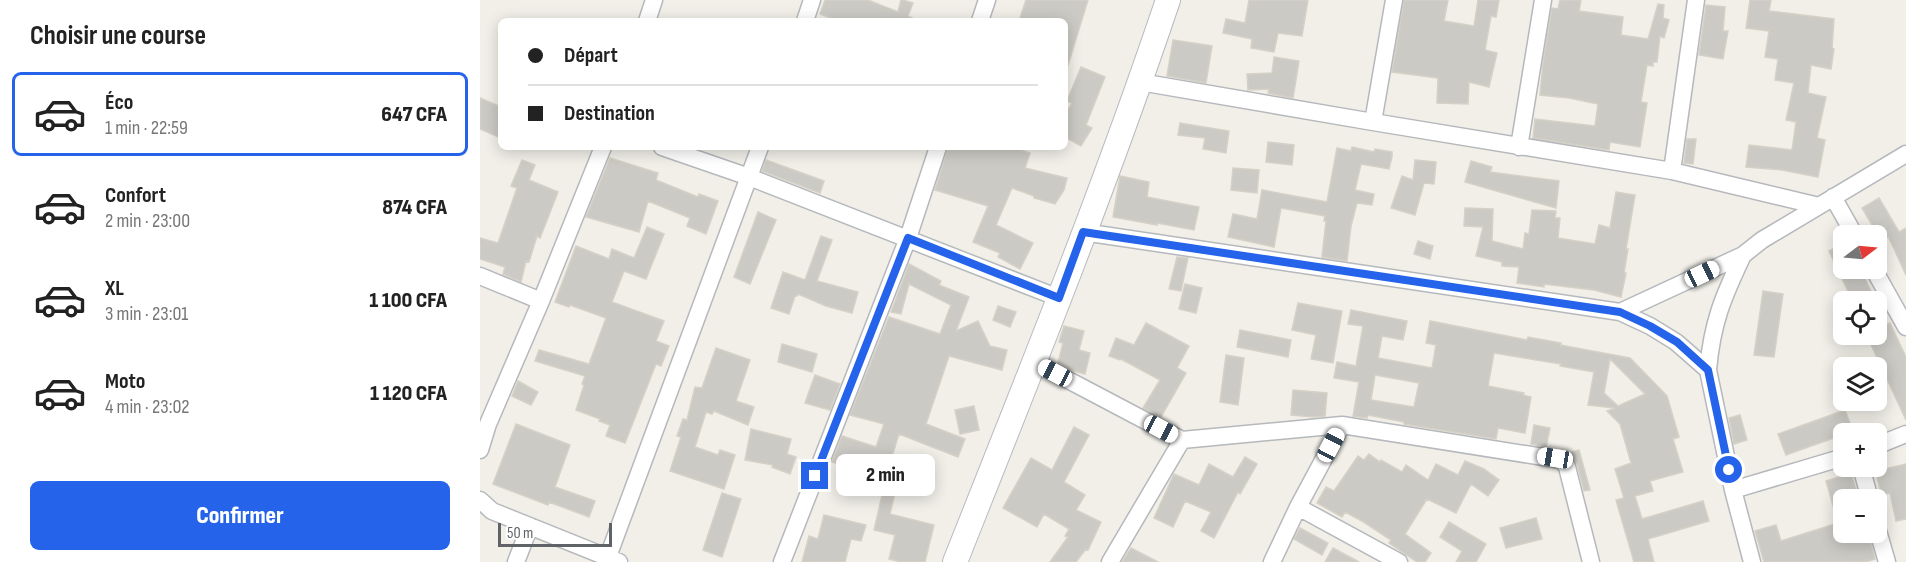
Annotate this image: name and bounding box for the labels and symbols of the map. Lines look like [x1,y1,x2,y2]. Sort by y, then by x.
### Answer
north arrow [1833,225,1887,279]
car [1682,258,1722,290]
car [1035,357,1075,389]
car [1141,413,1181,445]
car [1315,425,1347,465]
car [1536,446,1574,470]
callout: 2 min [836,455,935,497]
route start [1715,456,1742,483]
route end [801,462,828,489]
scale bar [498,520,612,548]

